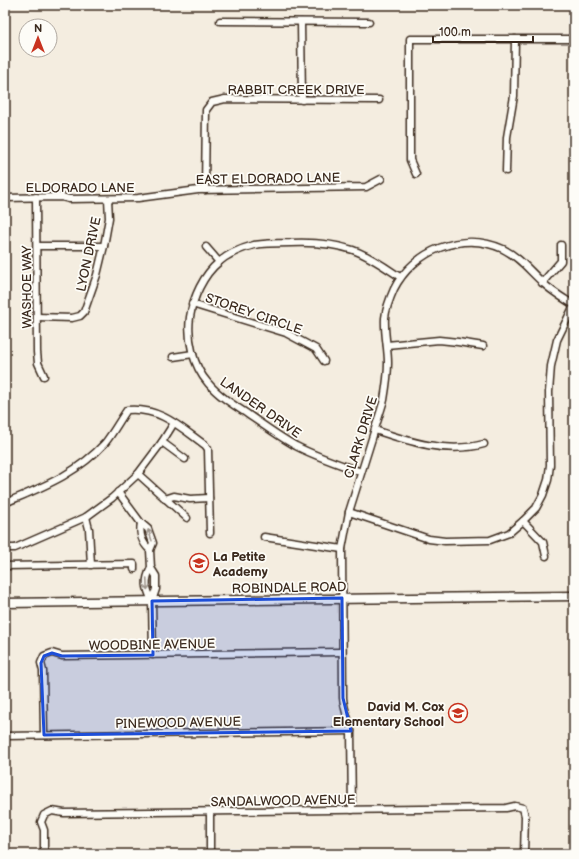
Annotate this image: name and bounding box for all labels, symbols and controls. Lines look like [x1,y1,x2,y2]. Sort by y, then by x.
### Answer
north arrow [18,18,58,58]
scale bar [433,18,533,44]
text: N [34,22,42,35]
text: 100 m [439,25,471,40]
street label: RABBIT CREEK DRIVE [227,82,365,98]
street label: EAST ELDORADO LANE [196,170,341,188]
street label: ELDORADO LANE [25,180,135,196]
street label: LYON DRIVE [73,215,105,293]
street label: WASHOE WAY [19,245,35,328]
street label: STOREY CIRCLE [203,290,305,338]
street label: LANDER DRIVE [217,374,304,442]
street label: CLARK DRIVE [341,394,381,480]
one-way arrow [146,530,154,542]
place label: La Petite Academy [212,549,268,580]
school or university icon: La Petite Academy [188,552,210,574]
one-way arrow [143,578,151,591]
street label: ROBINDALE ROAD [232,579,346,597]
street label: WOODBINE AVENUE [89,636,216,654]
place label: David M. Cox Elementary School [333,699,444,730]
school or university icon: David M. Cox Elementary School [447,702,469,724]
street label: PINEWOOD AVENUE [115,714,241,732]
street label: SANDALWOOD AVENUE [210,792,356,810]

